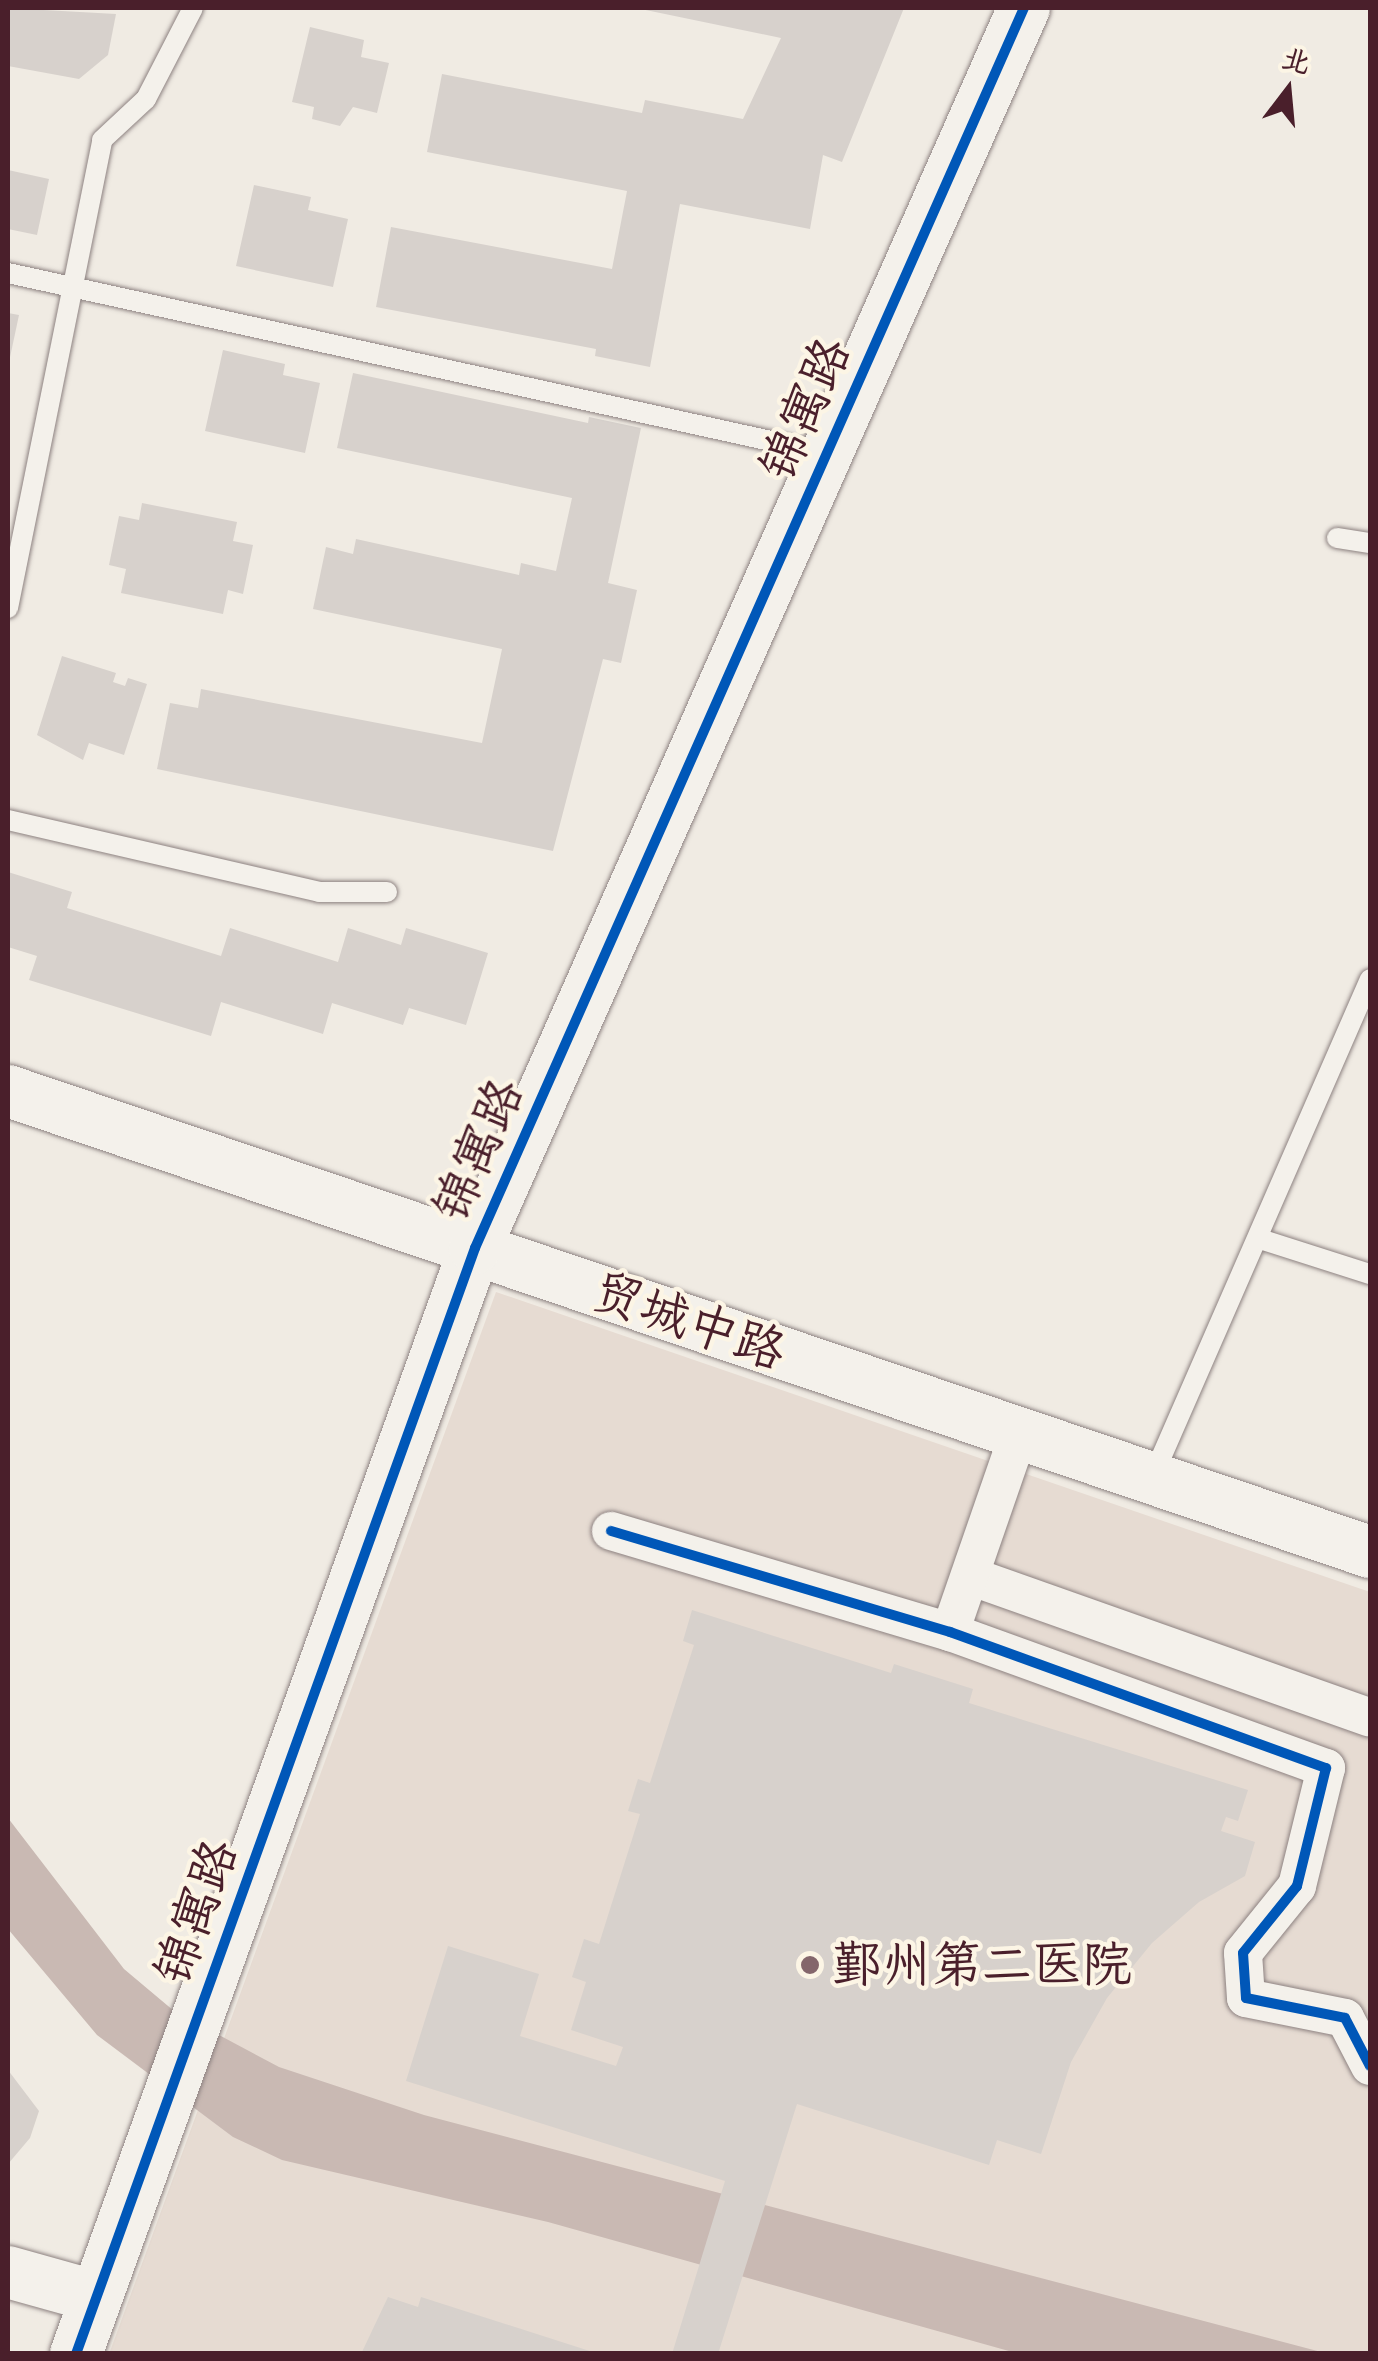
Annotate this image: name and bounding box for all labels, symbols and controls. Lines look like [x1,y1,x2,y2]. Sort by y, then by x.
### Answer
north arrow [1238,40,1338,140]
text: 北 [1278,40,1315,81]
street label: 锦寓路 [747,328,863,490]
street label: 锦寓路 [420,1069,536,1231]
street label: 贸城中路 [585,1260,793,1382]
street label: 锦寓路 [142,1831,250,1993]
place label: 鄞州第二医院 [832,1935,1132,1995]
marker: 鄞州第二医院 [797,1952,823,1978]

